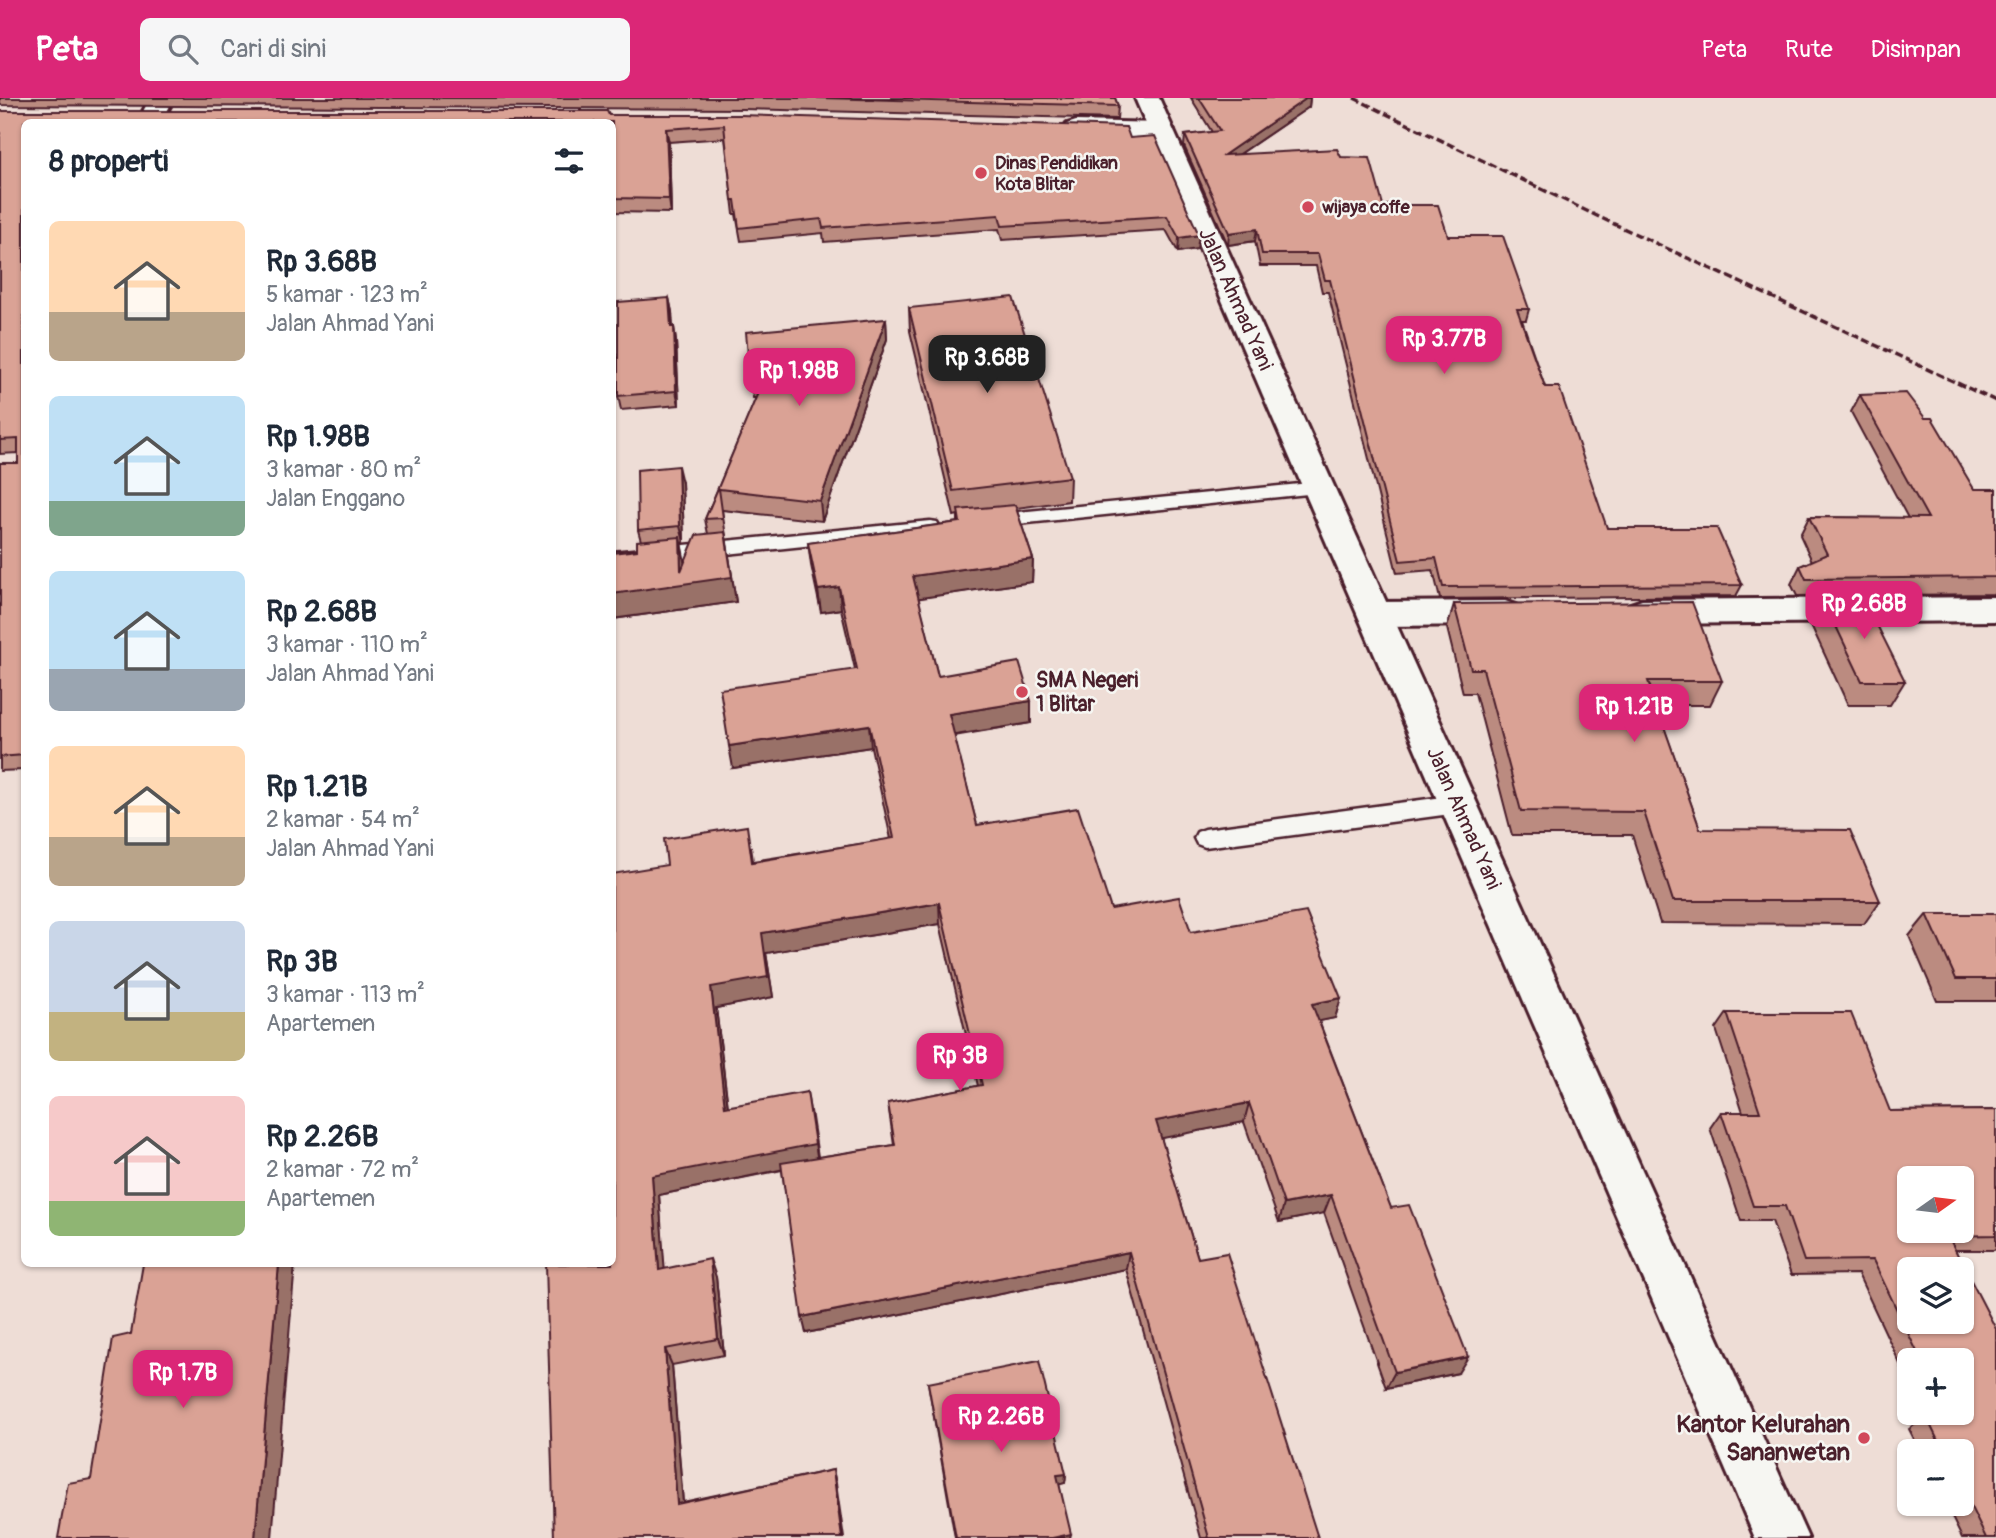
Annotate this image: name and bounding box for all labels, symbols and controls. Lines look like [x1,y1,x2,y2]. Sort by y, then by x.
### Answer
search box [140,18,630,81]
text: Peta [35,29,98,70]
icon: search [164,30,202,68]
text: Cari di sini [220,33,326,65]
text: Peta [1701,35,1747,64]
text: Rute [1785,35,1833,64]
text: Disimpan [1871,35,1961,64]
icon: filters [550,142,588,180]
text: 8 properti [49,143,168,180]
place label: Dinas Pendidikan Kota Blitar [995,152,1118,196]
marker: Dinas Pendidikan Kota Blitar [973,165,989,181]
place label: wijaya coffe [1322,196,1411,219]
marker: wijaya coffe [1300,199,1316,215]
street label: Jalan Ahmad Yani [1192,224,1279,375]
text: Rp 3.68B [266,243,377,280]
icon: home [105,249,189,333]
text: 5 kamar · 123 m² [266,280,428,309]
text: Jalan Ahmad Yani [266,309,434,338]
pin: Rp 3.77B [1372,316,1516,376]
text: Rp 3.77B [1402,324,1486,353]
pin: Rp 3.68B [915,336,1059,395]
text: Rp 3.68B [944,343,1030,372]
pin: Rp 1.98B [727,348,871,408]
text: Rp 1.98B [759,356,839,385]
text: Rp 1.98B [266,418,370,455]
icon: home [105,424,189,508]
text: 3 kamar · 80 m² [266,455,421,484]
text: Jalan Enggano [266,484,405,513]
pin: Rp 2.68B [1792,582,1936,641]
text: Rp 2.68B [1821,589,1907,618]
text: Rp 2.68B [266,593,377,630]
icon: home [105,599,189,683]
text: 3 kamar · 110 m² [266,630,428,659]
text: Jalan Ahmad Yani [266,659,434,688]
place label: SMA Negeri 1 Blitar [1036,667,1139,718]
marker: SMA Negeri 1 Blitar [1014,684,1030,700]
pin: Rp 1.21B [1562,684,1706,744]
text: Rp 1.21B [1595,692,1673,721]
street label: Jalan Ahmad Yani [1420,743,1507,894]
text: Rp 1.21B [266,768,368,805]
icon: home [105,774,189,858]
text: 2 kamar · 54 m² [266,805,420,834]
text: Jalan Ahmad Yani [266,834,434,863]
text: Rp 3B [266,943,338,980]
icon: home [105,949,189,1033]
text: 3 kamar · 113 m² [266,980,425,1009]
text: Apartemen [266,1009,375,1038]
pin: Rp 3B [911,1034,1009,1093]
text: Rp 3B [932,1041,988,1070]
text: Rp 2.26B [266,1118,379,1155]
icon: home [105,1124,189,1208]
text: 2 kamar · 72 m² [266,1155,419,1184]
north arrow [1897,1166,1974,1242]
map controls [1897,1166,1974,1516]
text: Apartemen [266,1184,375,1213]
button: layers [1897,1257,1974,1334]
button: + [1897,1348,1974,1425]
pin: Rp 1.7B [118,1350,248,1410]
text: Rp 1.7B [149,1358,217,1387]
pin: Rp 2.26B [929,1394,1073,1454]
text: Rp 2.26B [958,1402,1044,1431]
place label: Kantor Kelurahan Sananwetan [1676,1410,1850,1467]
marker: Kantor Kelurahan Sananwetan [1856,1430,1872,1446]
button: − [1897,1439,1974,1516]

